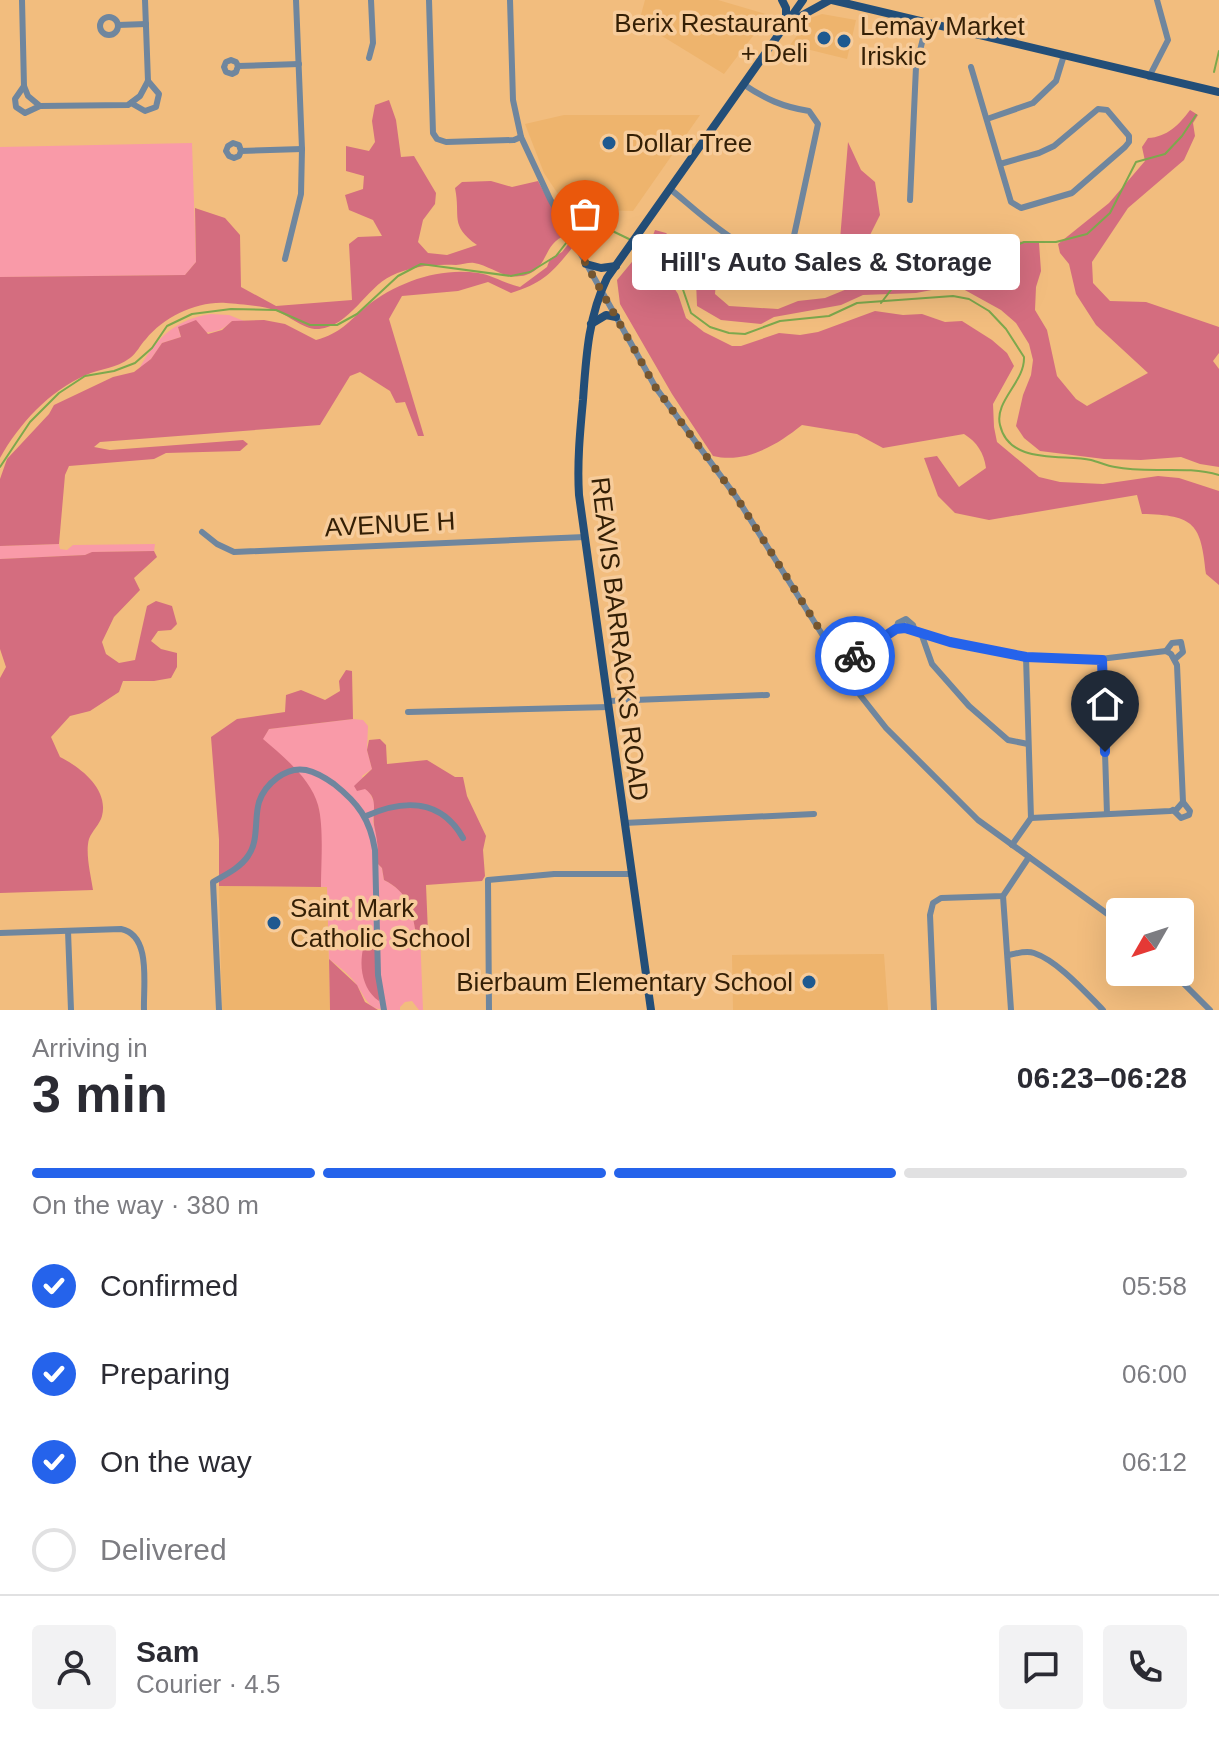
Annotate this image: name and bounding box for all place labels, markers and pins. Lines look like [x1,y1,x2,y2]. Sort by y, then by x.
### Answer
place label: Berix Restaurant + Deli [614,8,809,68]
place label: Lemay Market Iriskic [860,11,1025,71]
marker: Berix Restaurant + Deli [815,29,833,47]
marker: Lemay Market Iriskic [835,32,853,50]
place label: Dollar Tree [625,128,752,158]
marker: Dollar Tree [600,134,618,152]
pin [551,180,619,262]
callout: Hill's Auto Sales & Storage [633,234,1021,290]
pin [1071,670,1139,752]
place label: Saint Mark Catholic School [290,893,471,953]
marker: Saint Mark Catholic School [265,914,283,932]
place label: Bierbaum Elementary School [456,967,793,997]
marker: Bierbaum Elementary School [800,973,818,991]

